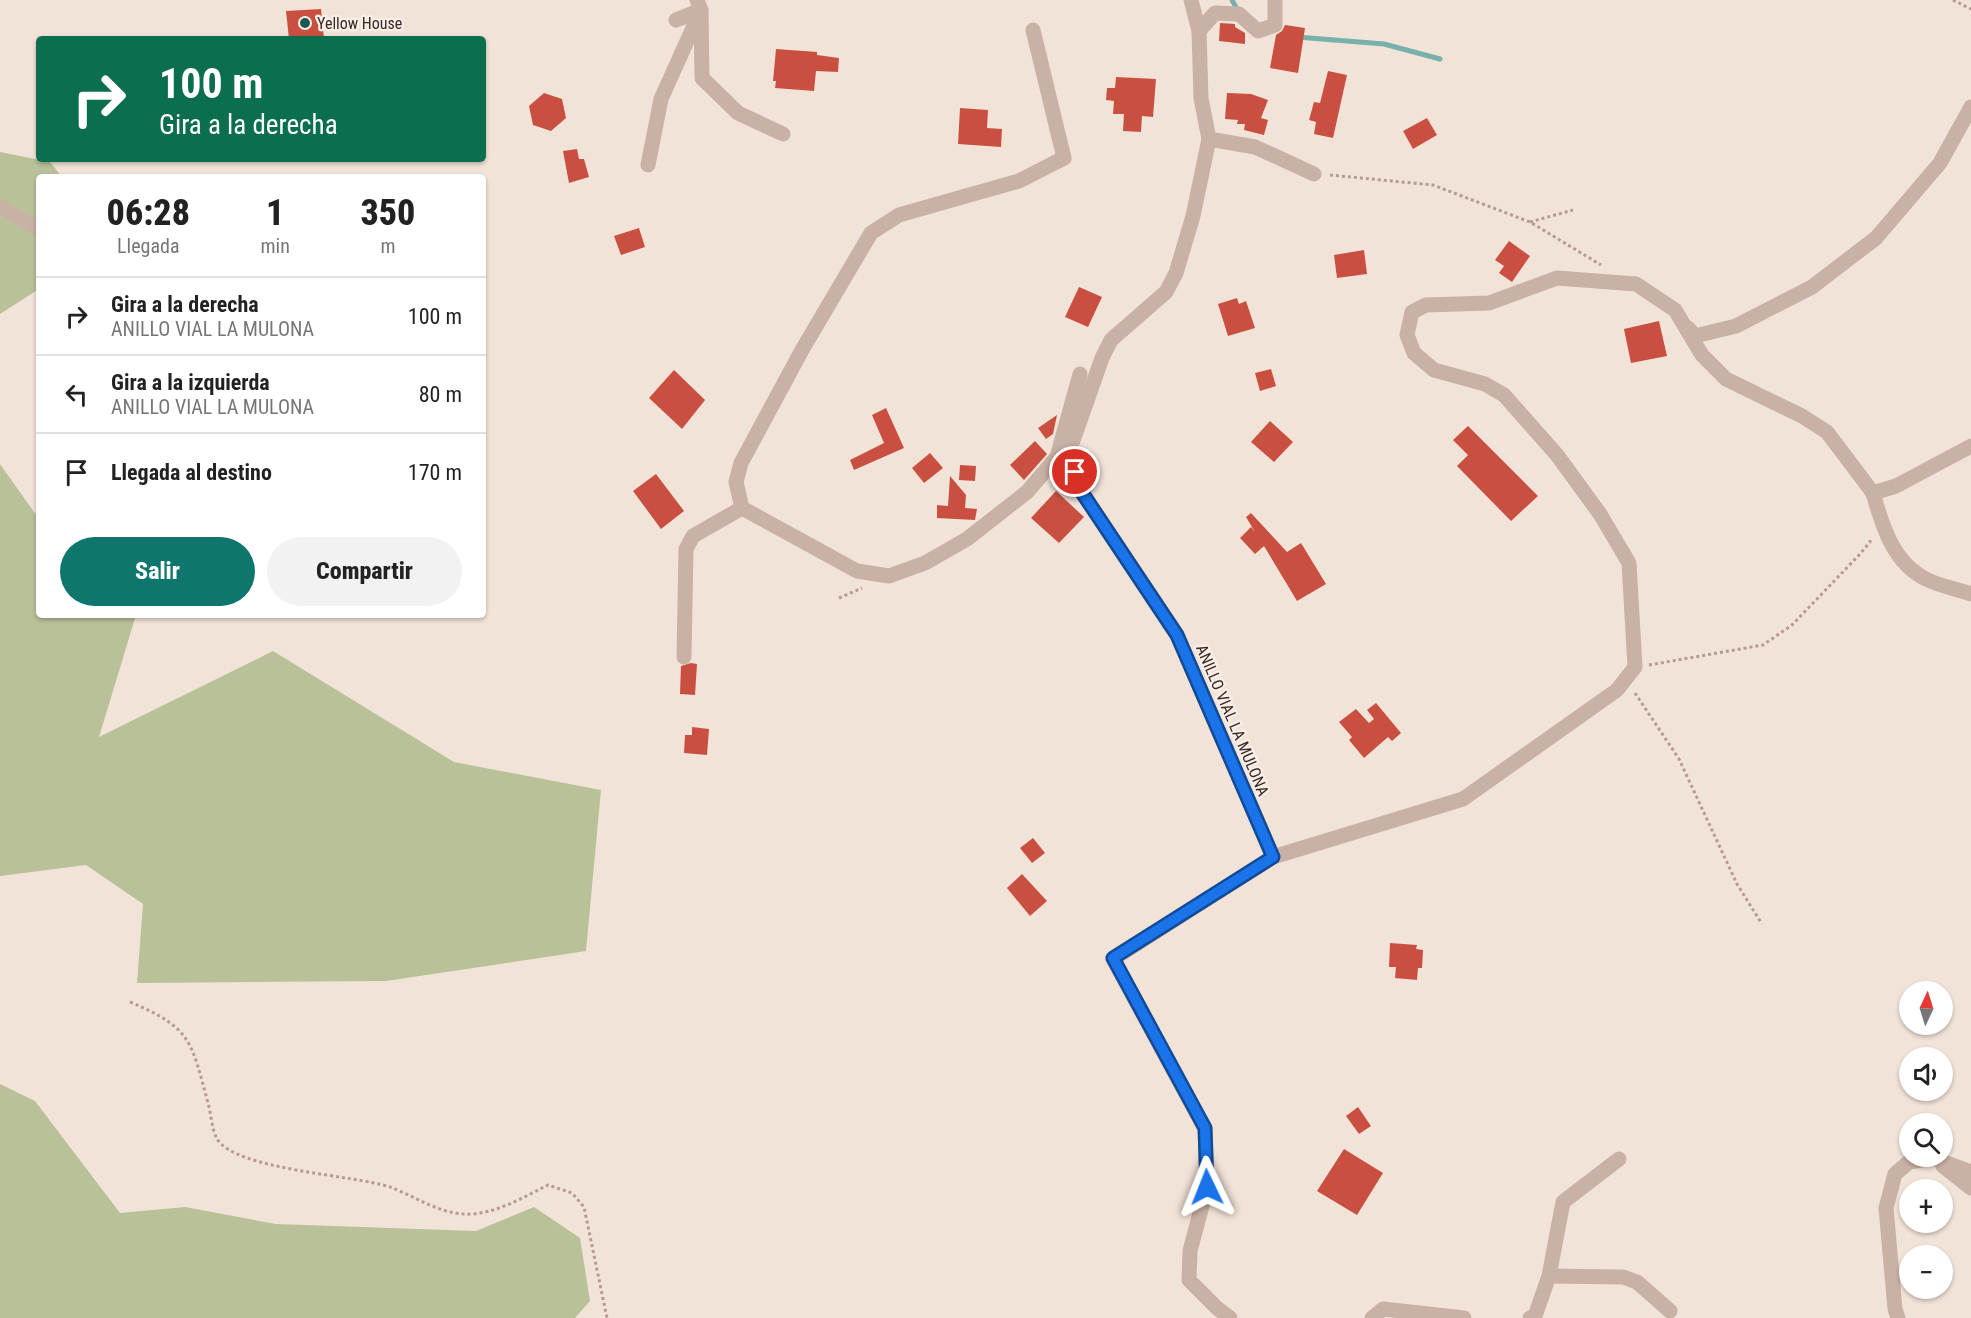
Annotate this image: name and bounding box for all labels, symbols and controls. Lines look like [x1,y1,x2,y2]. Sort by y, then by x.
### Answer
place label: Yellow House [317,14,402,33]
marker: Yellow House [298,16,312,30]
text: 100 m [159,59,264,108]
icon: right [60,60,138,138]
text: Gira a la derecha [159,109,338,141]
text: 06:28 [107,192,190,234]
text: 1 [266,192,284,234]
text: 350 [360,192,415,234]
text: Llegada [117,234,179,258]
text: min [261,234,290,258]
text: m [380,234,395,258]
text: Gira a la derecha [111,292,259,317]
icon: right [60,300,93,333]
text: 100 m [408,304,462,329]
text: ANILLO VIAL LA MULONA [111,317,314,341]
text: Gira a la izquierda [111,370,270,395]
icon: left [60,378,93,411]
text: 80 m [419,382,462,407]
text: ANILLO VIAL LA MULONA [111,395,314,419]
pin [1049,446,1100,497]
icon: arrive [1058,455,1091,488]
icon: arrive [60,456,93,489]
text: Llegada al destino [111,460,272,485]
text: 170 m [408,460,462,485]
button: Salir [60,537,255,606]
button: Compartir [267,537,462,606]
street label: ANILLO VIAL LA MULONA [1192,642,1273,799]
north arrow [1899,981,1953,1035]
map controls [1899,981,1953,1299]
button: sound [1899,1047,1953,1101]
button: search [1899,1113,1953,1167]
position arrow [1175,1155,1239,1219]
button: + [1899,1179,1953,1233]
button: − [1899,1245,1953,1299]

